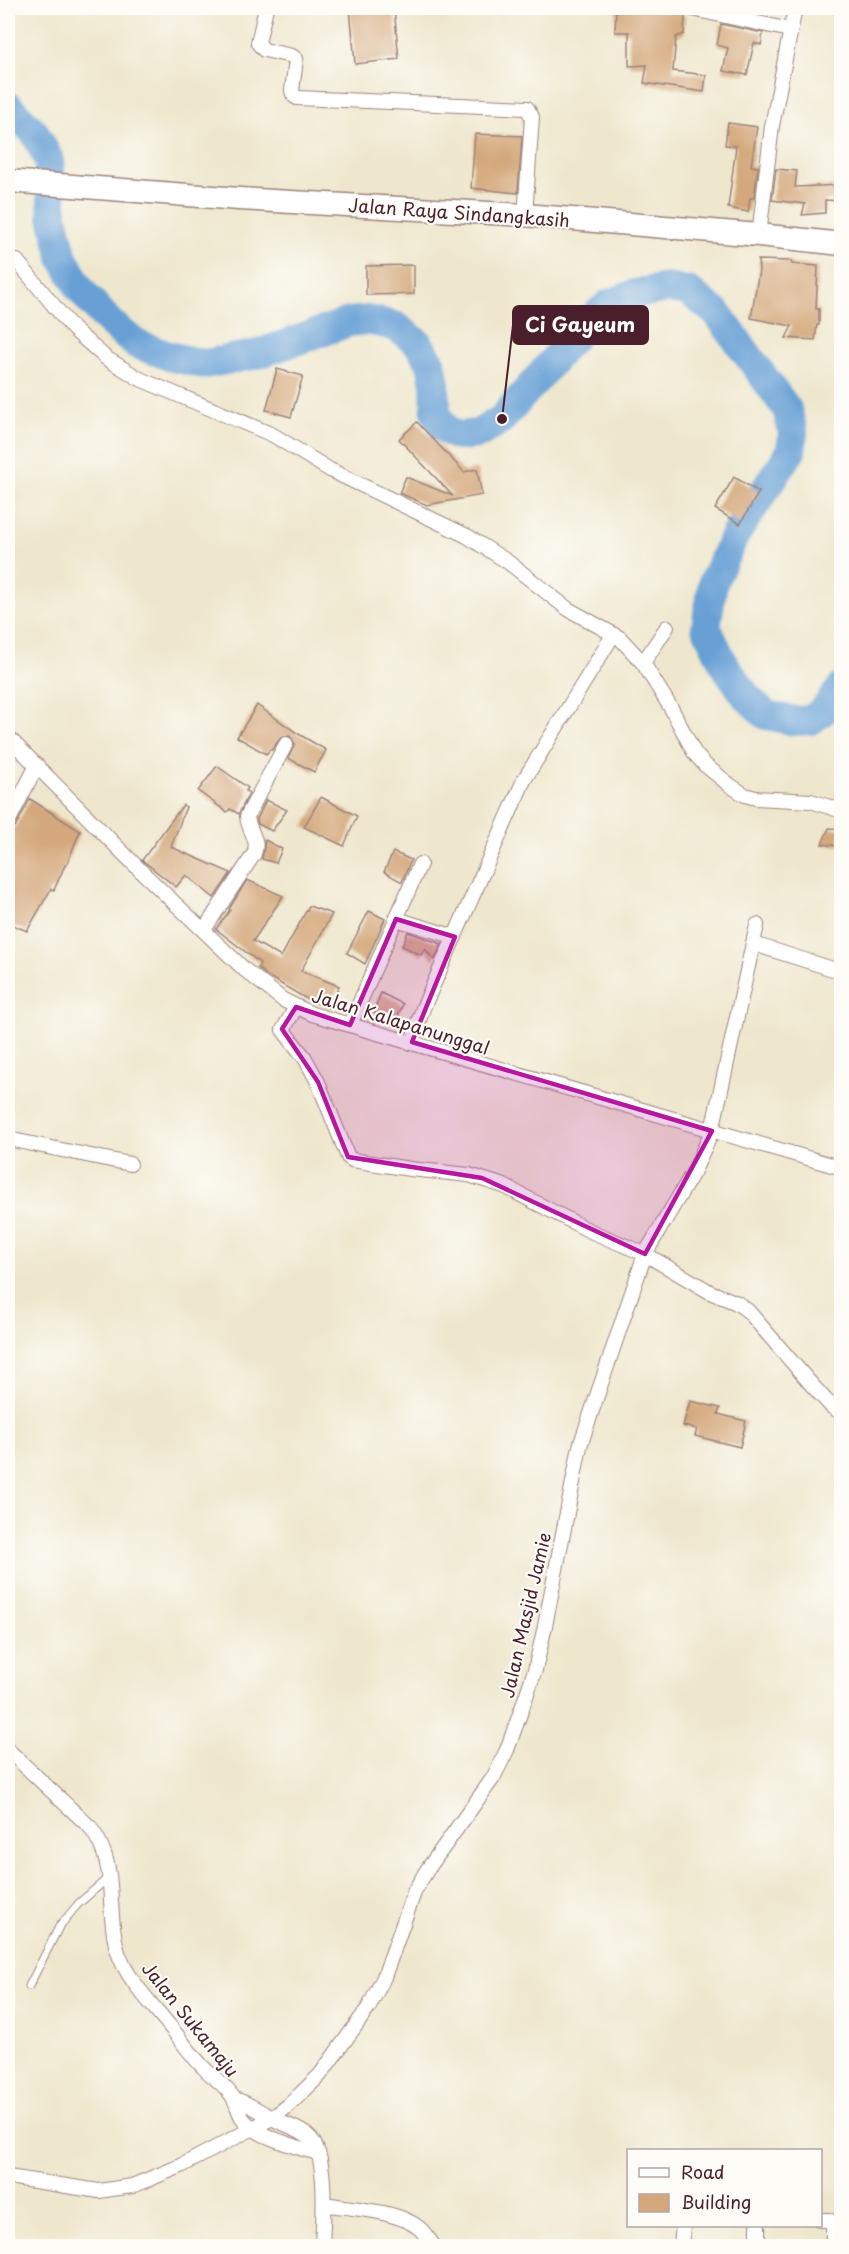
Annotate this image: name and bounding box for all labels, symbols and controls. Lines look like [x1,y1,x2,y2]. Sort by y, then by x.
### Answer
street label: Jalan Raya Sindangkasih [347,191,571,233]
callout: Ci Gayeum [513,306,648,344]
text: Ci Gayeum [525,309,635,339]
street label: Jalan Kalapanunggal [309,981,493,1061]
street label: Jalan Masjid Jamie [493,1530,557,1700]
street label: Jalan Sukamaju [136,1955,246,2083]
legend [627,2149,822,2227]
text: Road [681,2158,725,2185]
text: Building [681,2188,751,2215]

